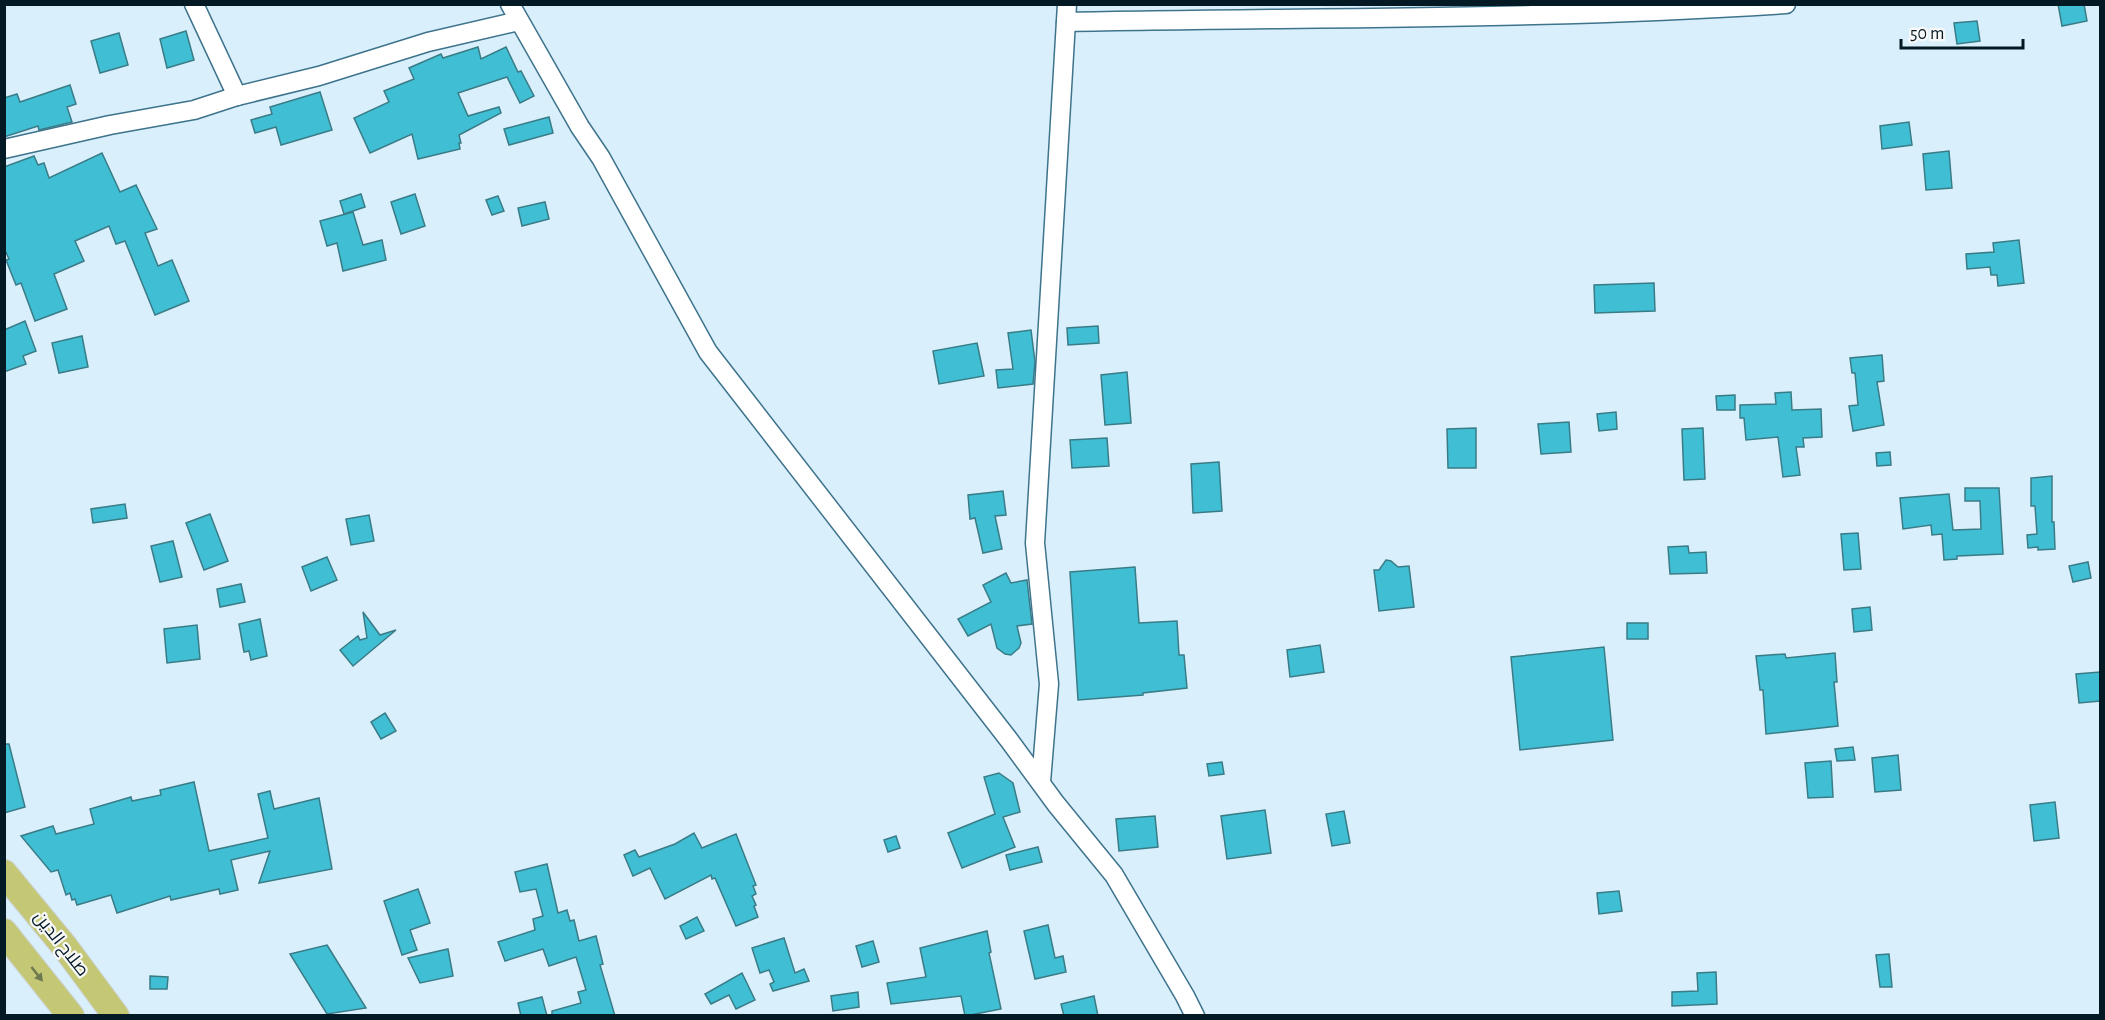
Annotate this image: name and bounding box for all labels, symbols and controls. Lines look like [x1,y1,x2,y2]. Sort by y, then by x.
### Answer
scale bar [1901,12,2022,50]
text: 50 m [1910,25,1944,43]
street label: صلاح الدين [29,908,92,981]
one-way arrow [31,966,44,982]

